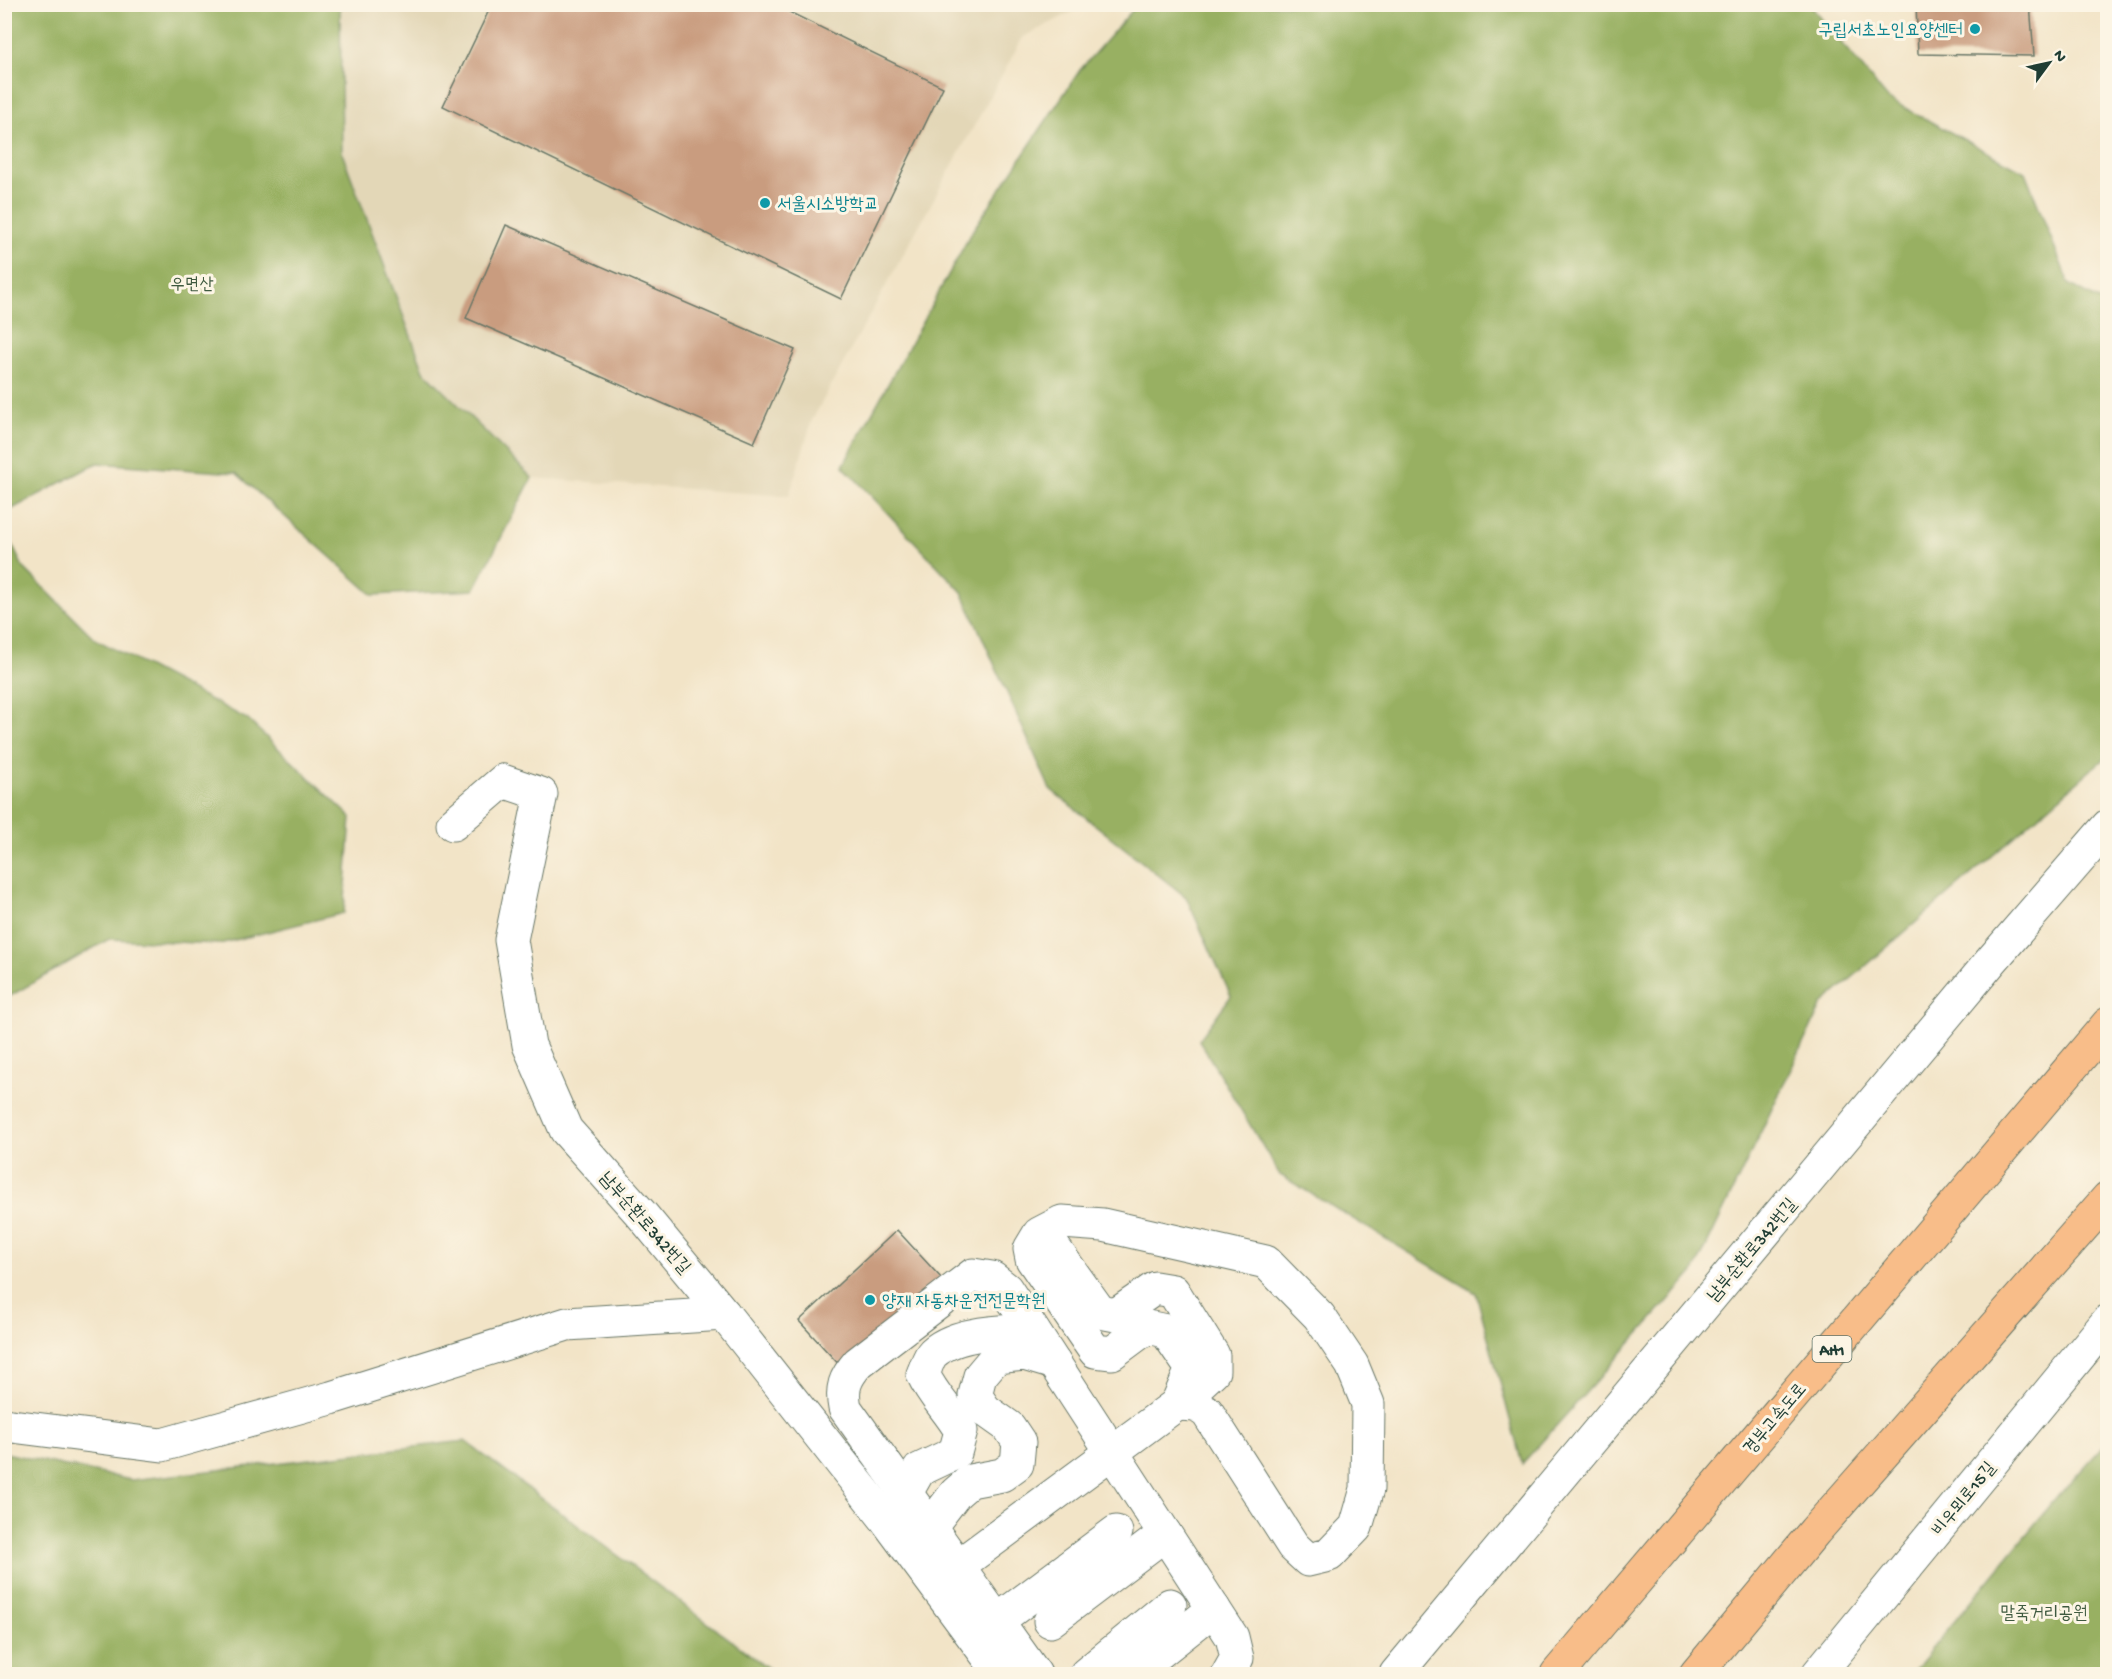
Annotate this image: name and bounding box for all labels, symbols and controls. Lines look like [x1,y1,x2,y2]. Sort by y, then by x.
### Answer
place label: 구립서초노인요양센터 [1818,21,1963,42]
marker: 구립서초노인요양센터 [1968,22,1982,36]
north arrow [2019,33,2079,93]
text: N [2048,47,2070,67]
place label: 서울시소방학교 [777,195,878,216]
marker: 서울시소방학교 [758,196,772,210]
park label: 우면산 [170,275,214,296]
street label: 남부순환로342번길 [594,1168,694,1279]
street label: 남부순환로342번길 [1704,1194,1802,1306]
place label: 양재 자동차운전전문학원 [882,1292,1046,1313]
marker: 양재 자동차운전전문학원 [863,1293,877,1307]
road number: AH1 [1812,1336,1852,1362]
street label: 경부고속도로 [1740,1380,1812,1460]
street label: 비우뫼로15길 [1929,1458,2001,1541]
park label: 말죽거리공원 [2001,1604,2087,1625]

